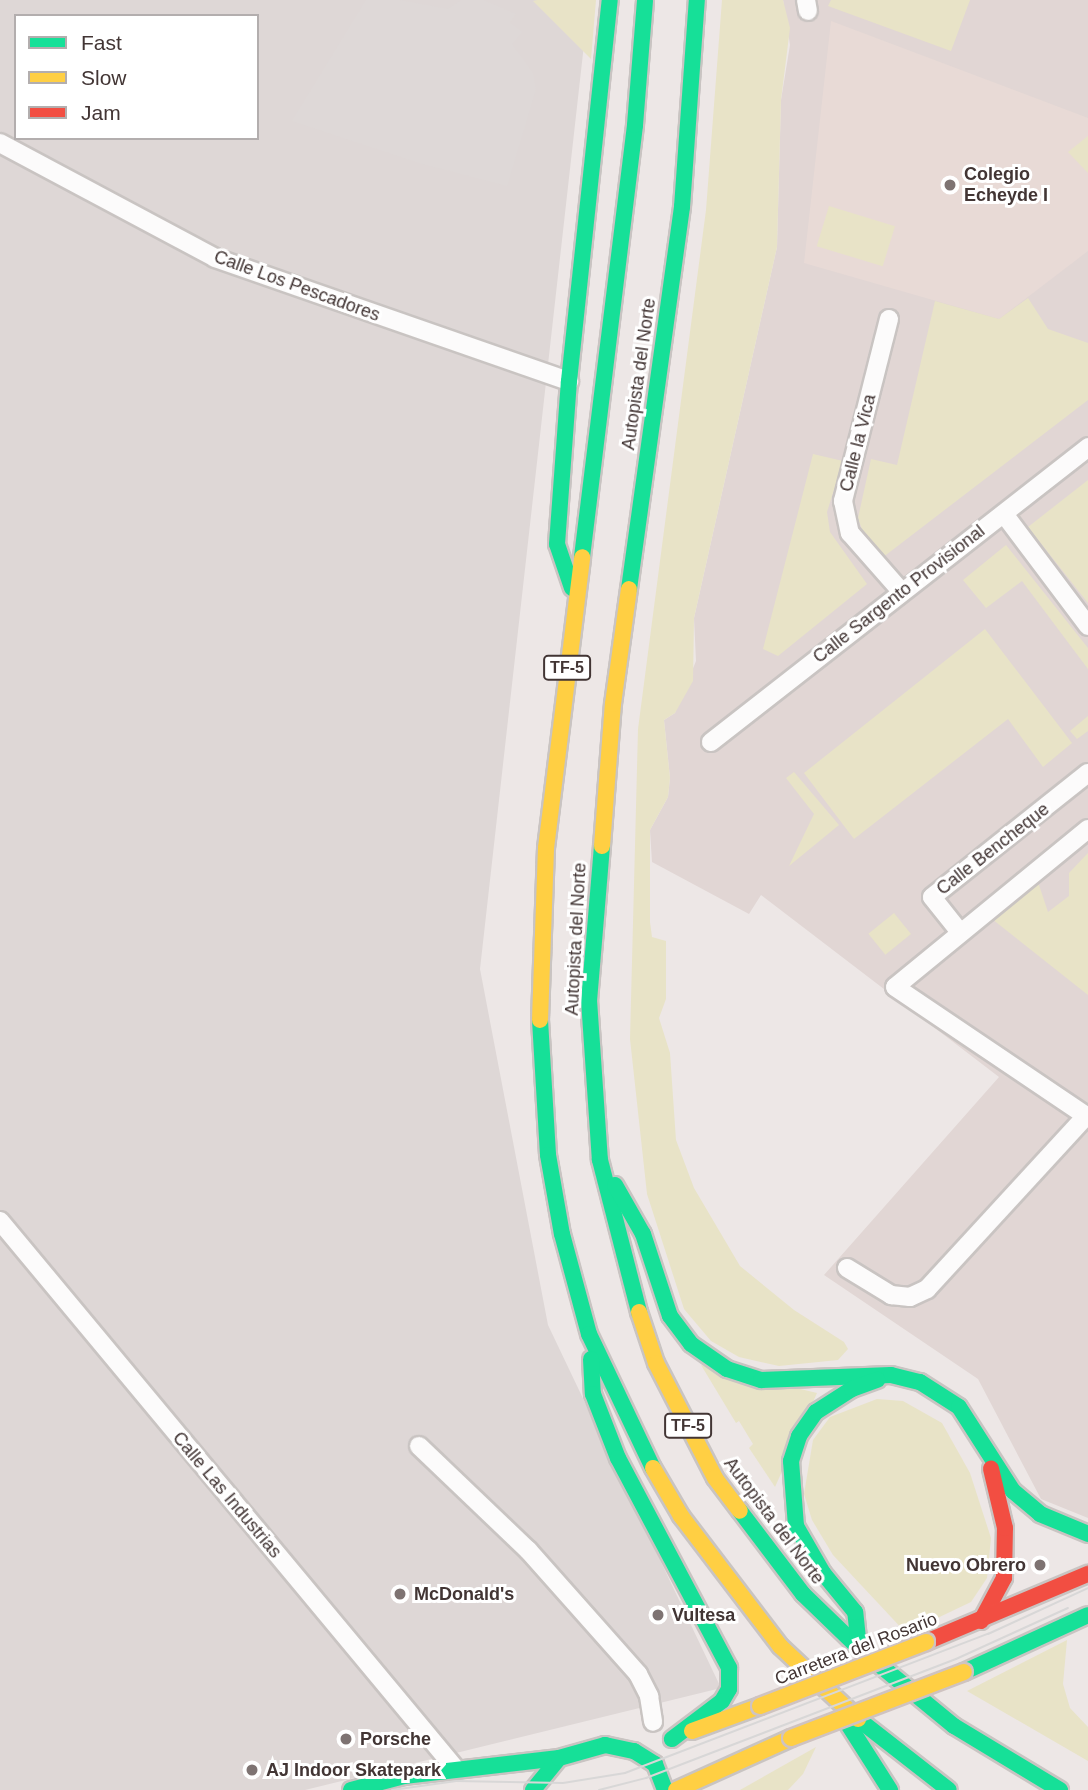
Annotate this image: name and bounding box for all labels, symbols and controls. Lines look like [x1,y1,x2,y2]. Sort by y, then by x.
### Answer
legend [14,14,259,140]
text: Fast [81,31,122,54]
text: Slow [81,66,127,89]
text: Jam [81,101,121,124]
place label: Colegio Echeyde I [964,164,1048,206]
marker: Colegio Echeyde I [942,177,958,193]
street label: Calle Los Pescadores [211,246,383,326]
street label: Autopista del Norte [618,297,660,451]
street label: Calle la Vica [835,392,881,494]
street label: Calle Sargento Provisional [809,520,989,668]
road number: TF-5 [542,656,592,680]
street label: Calle Bencheque [932,798,1054,900]
street label: Autopista del Norte [561,862,591,1016]
road number: TF-5 [664,1414,712,1438]
street label: Calle Las Industrias [168,1428,286,1562]
street label: Autopista del Norte [719,1453,829,1589]
place label: Nuevo Obrero [906,1554,1026,1576]
marker: Nuevo Obrero [1032,1557,1048,1573]
place label: McDonald's [414,1583,514,1605]
marker: McDonald's [392,1586,408,1602]
place label: Vultesa [672,1604,735,1626]
marker: Vultesa [650,1607,666,1623]
street label: Carretera del Rosario [772,1608,940,1690]
place label: Porsche [360,1728,431,1750]
marker: Porsche [338,1731,354,1747]
place label: AJ Indoor Skatepark [266,1759,441,1781]
marker: AJ Indoor Skatepark [244,1762,260,1778]

